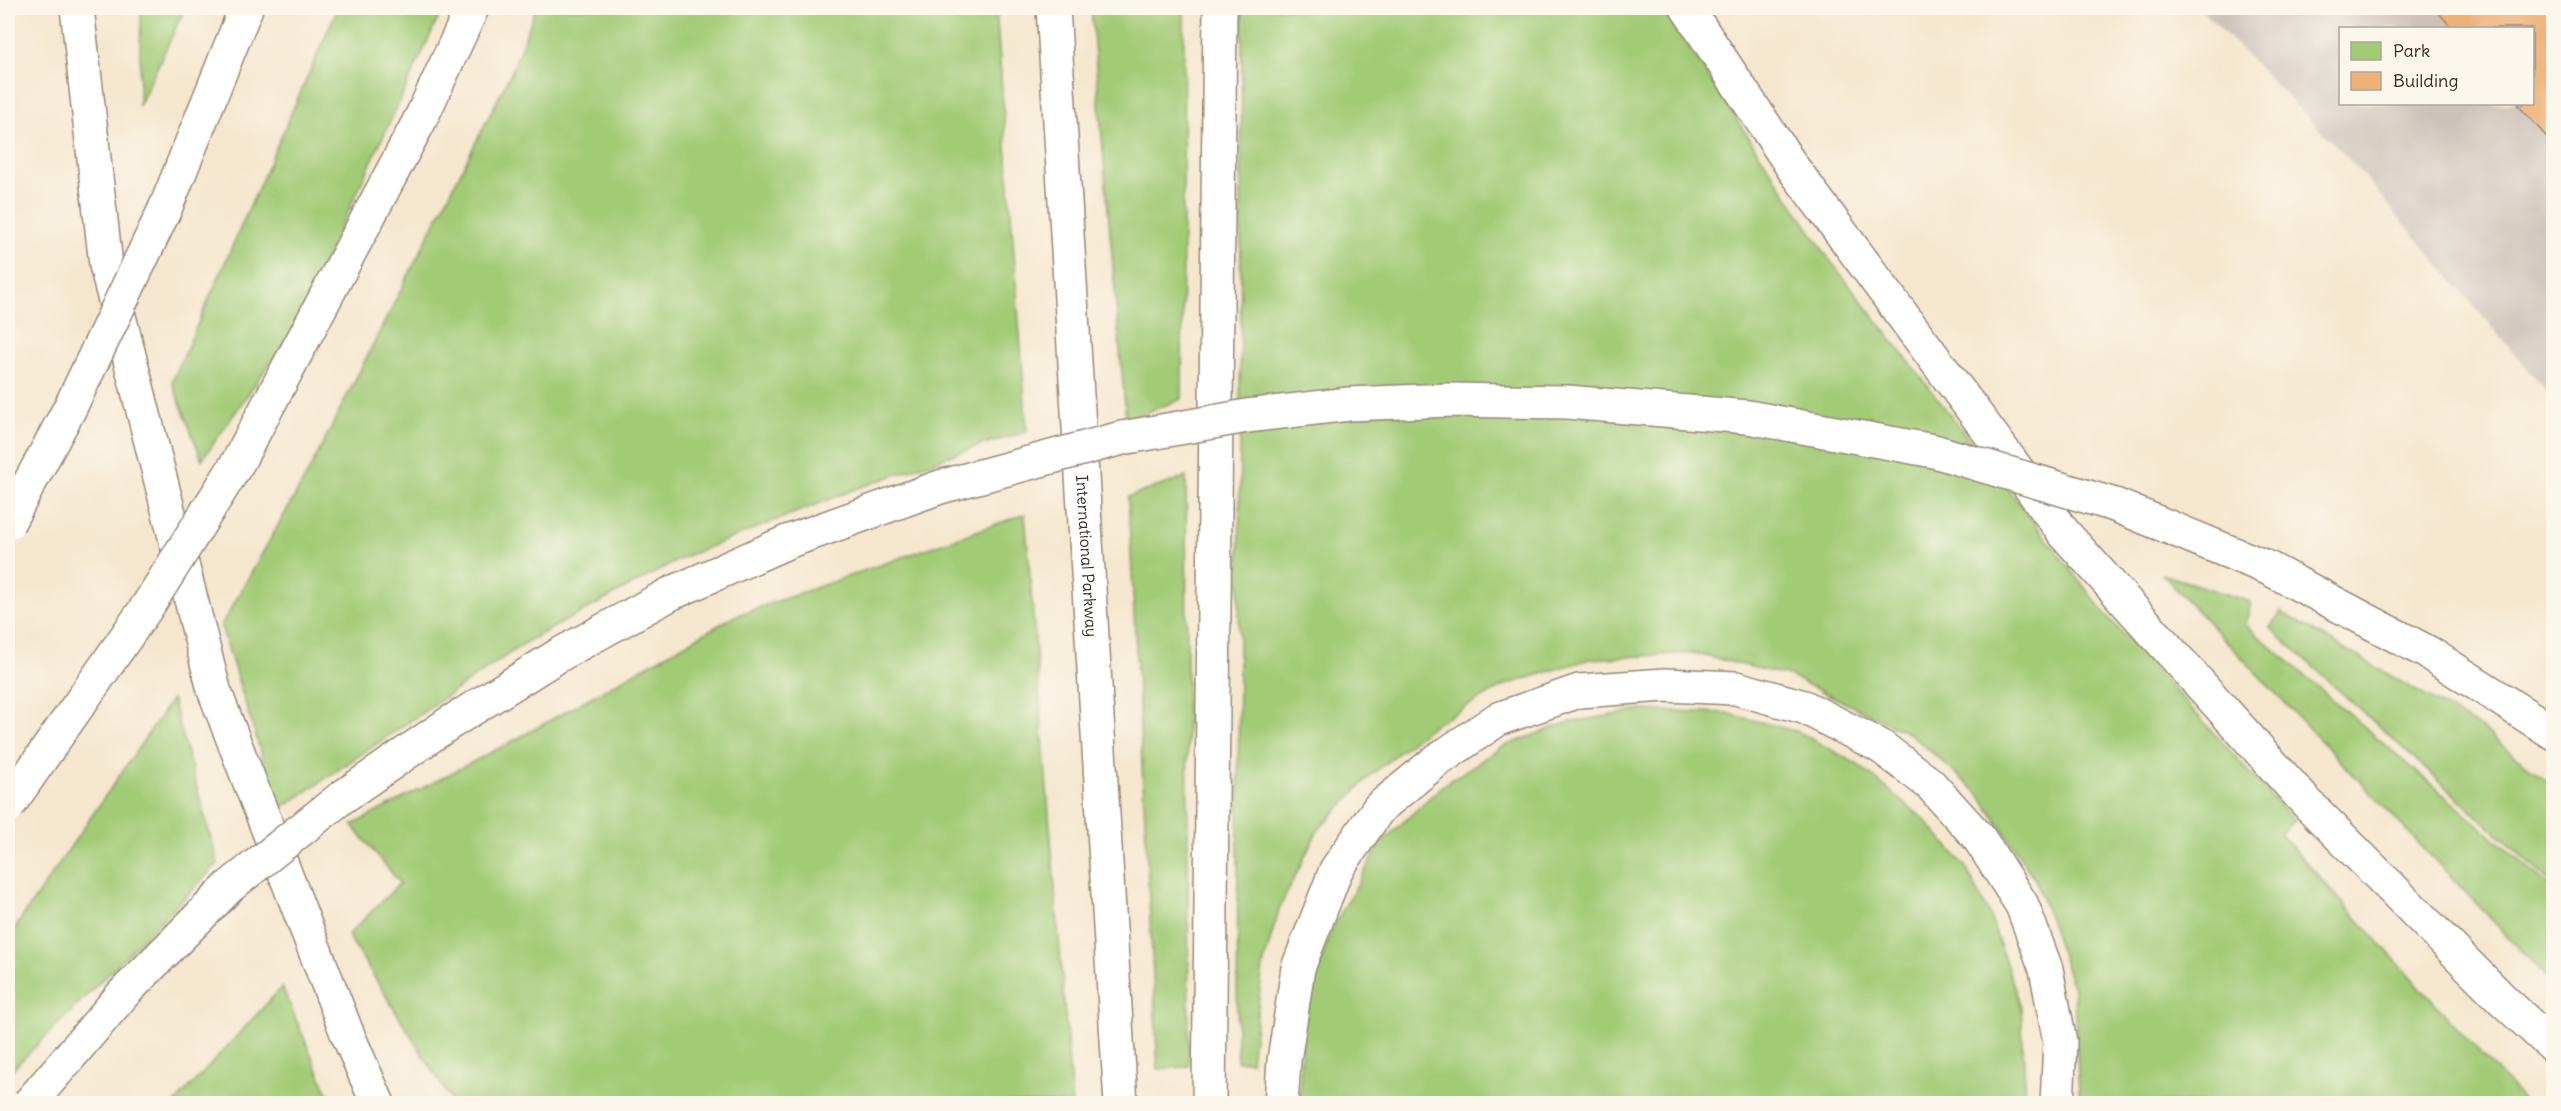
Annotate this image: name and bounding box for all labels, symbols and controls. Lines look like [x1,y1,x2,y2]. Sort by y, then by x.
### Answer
legend [2339,27,2534,105]
text: Park [2393,39,2430,62]
text: Building [2393,69,2458,92]
street label: International Parkway [1072,474,1102,638]

